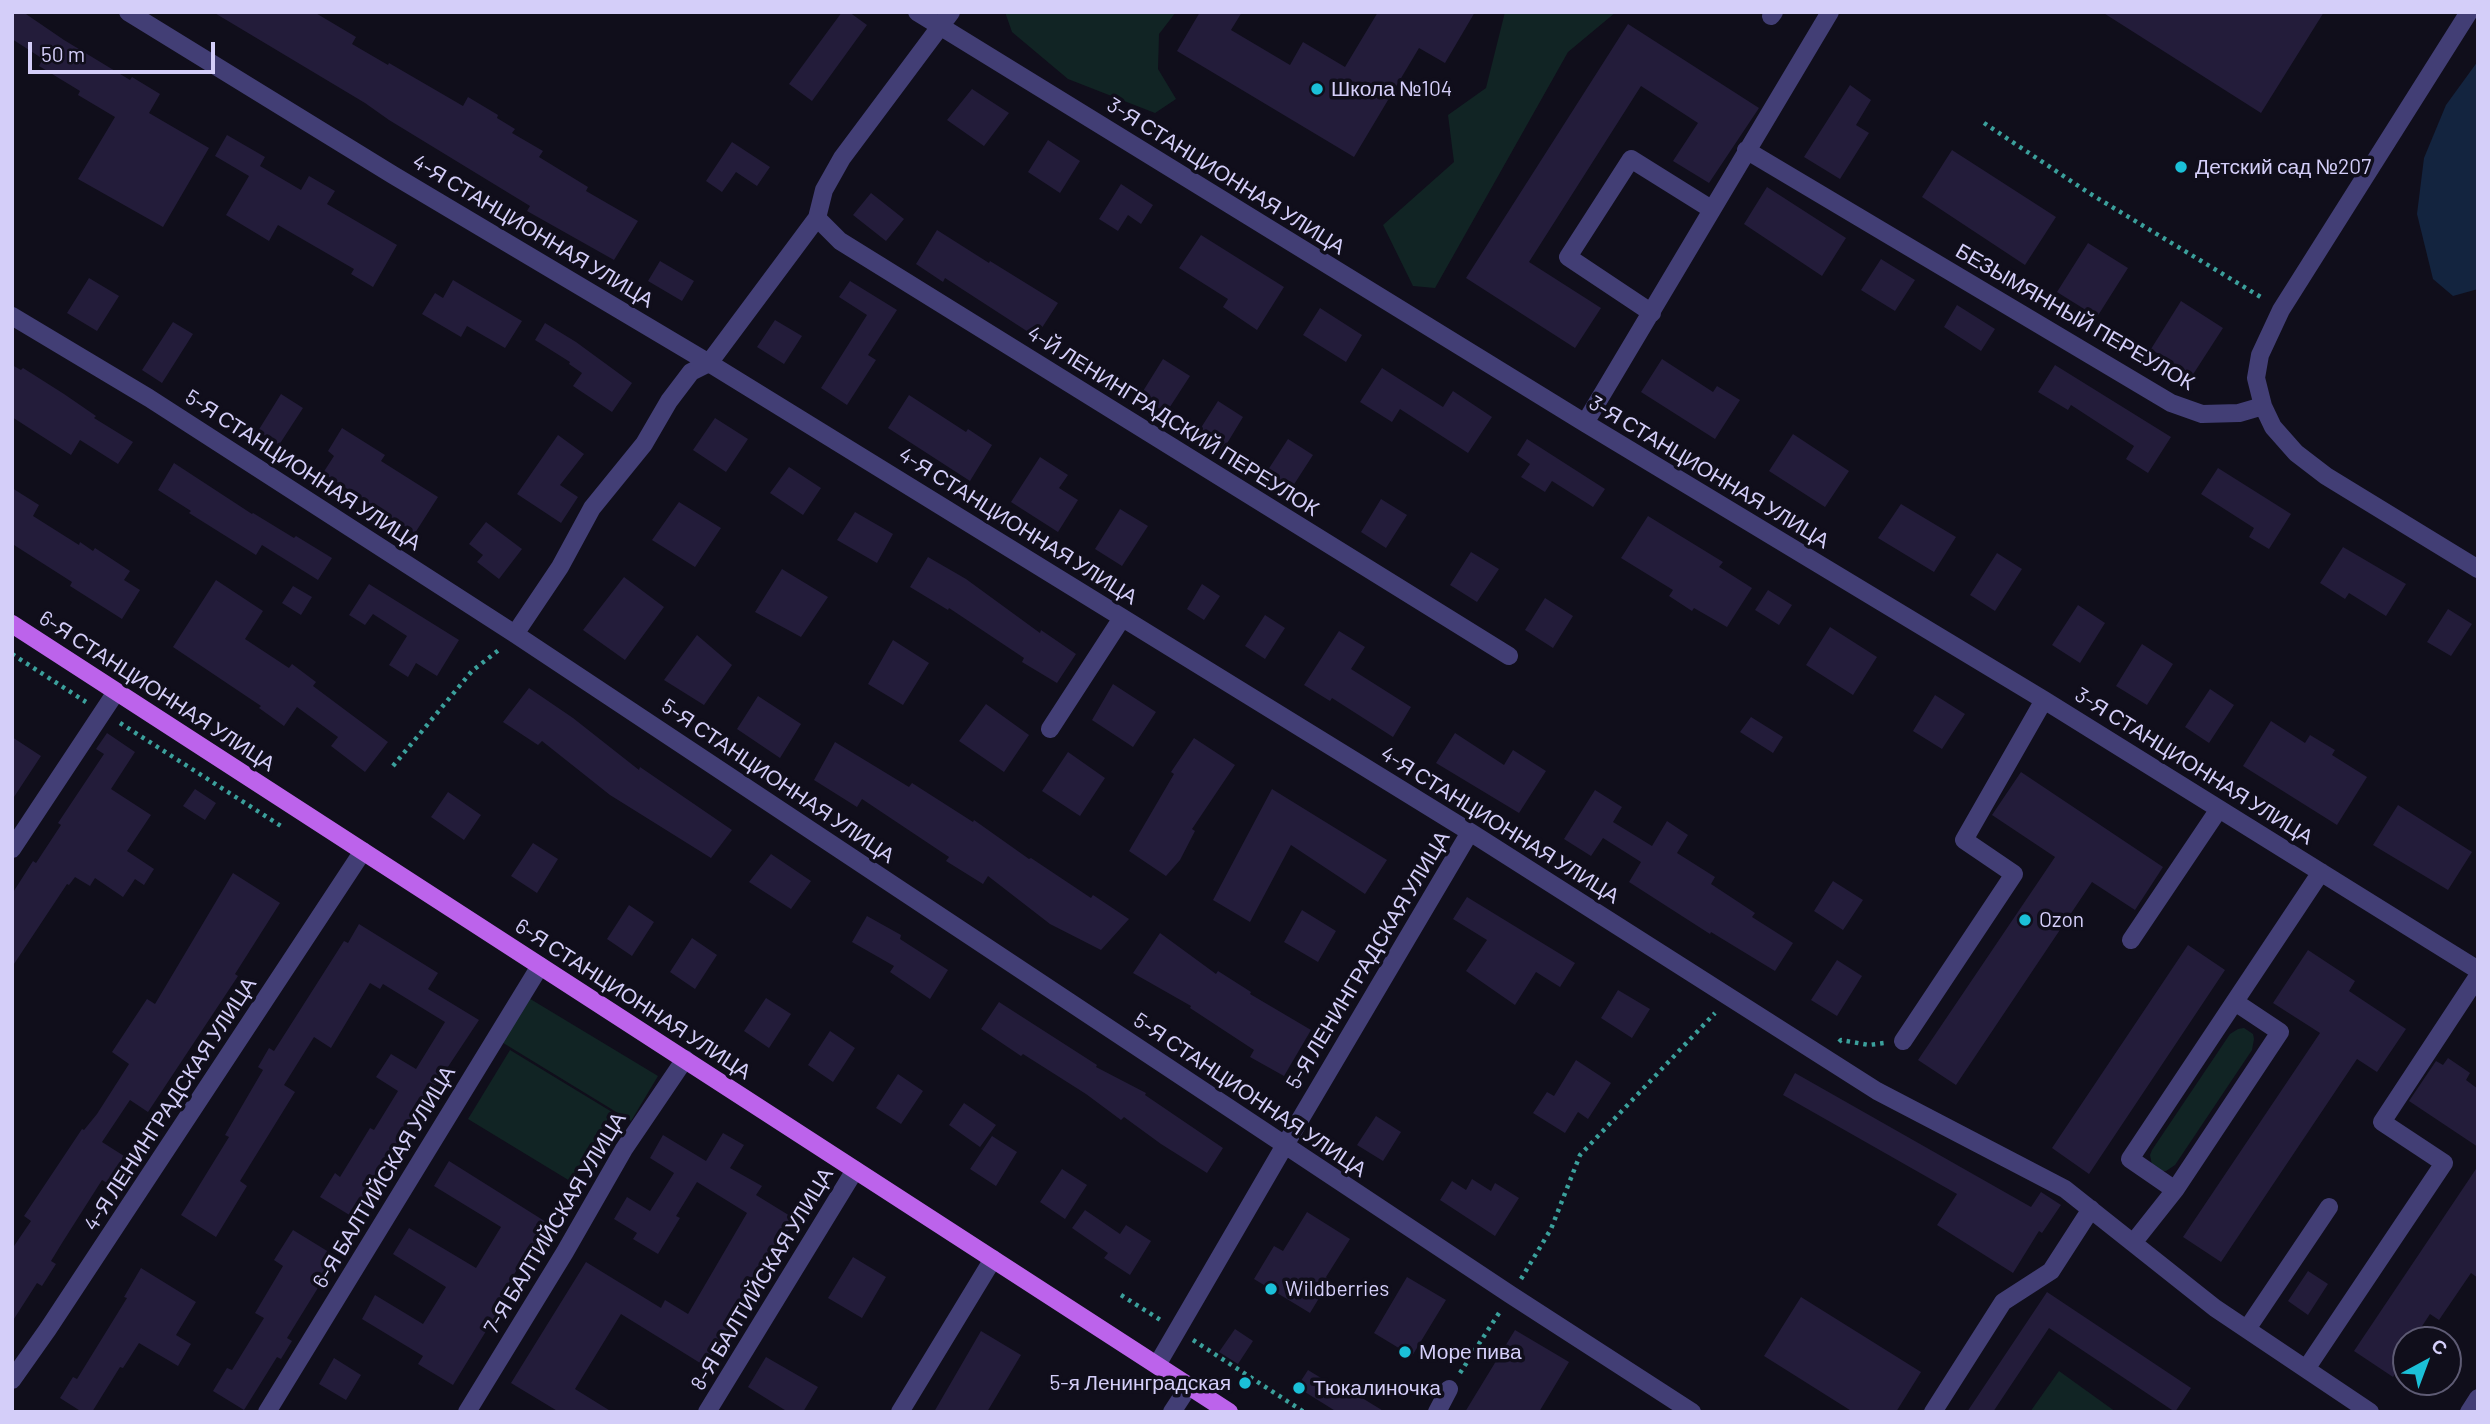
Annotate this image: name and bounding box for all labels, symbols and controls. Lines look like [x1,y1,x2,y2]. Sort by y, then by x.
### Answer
scale bar [32,28,219,72]
text: 50 m [41,41,85,66]
place label: Школа №104 [1331,76,1452,102]
marker: Школа №104 [1309,81,1325,97]
street label: 3-Я СТАНЦИОННАЯ УЛИЦА [1102,92,1350,260]
street label: 4-Я СТАНЦИОННАЯ УЛИЦА [408,149,658,313]
place label: Детский сад №207 [2195,154,2371,180]
marker: Детский сад №207 [2173,159,2189,175]
street label: БЕЗЫМЯННЫЙ ПЕРЕУЛОК [1951,238,2199,396]
street label: 4-Й ЛЕНИНГРАДСКИЙ ПЕРЕУЛОК [1023,320,1323,522]
street label: 5-Я СТАНЦИОННАЯ УЛИЦА [180,384,426,556]
street label: 3-Я СТАНЦИОННАЯ УЛИЦА [1584,390,1834,554]
street label: 4-Я СТАНЦИОННАЯ УЛИЦА [894,442,1142,610]
street label: 6-Я СТАНЦИОННАЯ УЛИЦА [34,605,280,777]
street label: 3-Я СТАНЦИОННАЯ УЛИЦА [2070,682,2318,850]
street label: 5-Я СТАНЦИОННАЯ УЛИЦА [657,693,899,869]
street label: 4-Я СТАНЦИОННАЯ УЛИЦА [1376,741,1624,909]
street label: 5-Я ЛЕНИНГРАДСКАЯ УЛИЦА [1281,826,1455,1094]
place label: Ozon [2039,907,2084,933]
marker: Ozon [2017,912,2033,928]
street label: 6-Я СТАНЦИОННАЯ УЛИЦА [510,913,756,1085]
street label: 4-Я ЛЕНИНГРАДСКАЯ УЛИЦА [79,973,261,1235]
street label: 5-Я СТАНЦИОННАЯ УЛИЦА [1129,1007,1371,1183]
street label: 6-Я БАЛТИЙСКАЯ УЛИЦА [308,1061,460,1293]
street label: 7-Я БАЛТИЙСКАЯ УЛИЦА [479,1108,631,1338]
street label: 8-Я БАЛТИЙСКАЯ УЛИЦА [686,1163,838,1395]
place label: Wildberries [1285,1276,1389,1302]
marker: Wildberries [1263,1281,1279,1297]
north arrow [2392,1326,2462,1396]
text: С [2427,1333,2453,1359]
place label: Море пива [1419,1339,1522,1365]
marker: Море пива [1397,1344,1413,1360]
place label: 5-я Ленинградская [1050,1370,1231,1396]
marker: 5-я Ленинградская [1237,1375,1253,1391]
place label: Тюкалиночка [1313,1375,1441,1401]
marker: Тюкалиночка [1291,1380,1307,1396]

